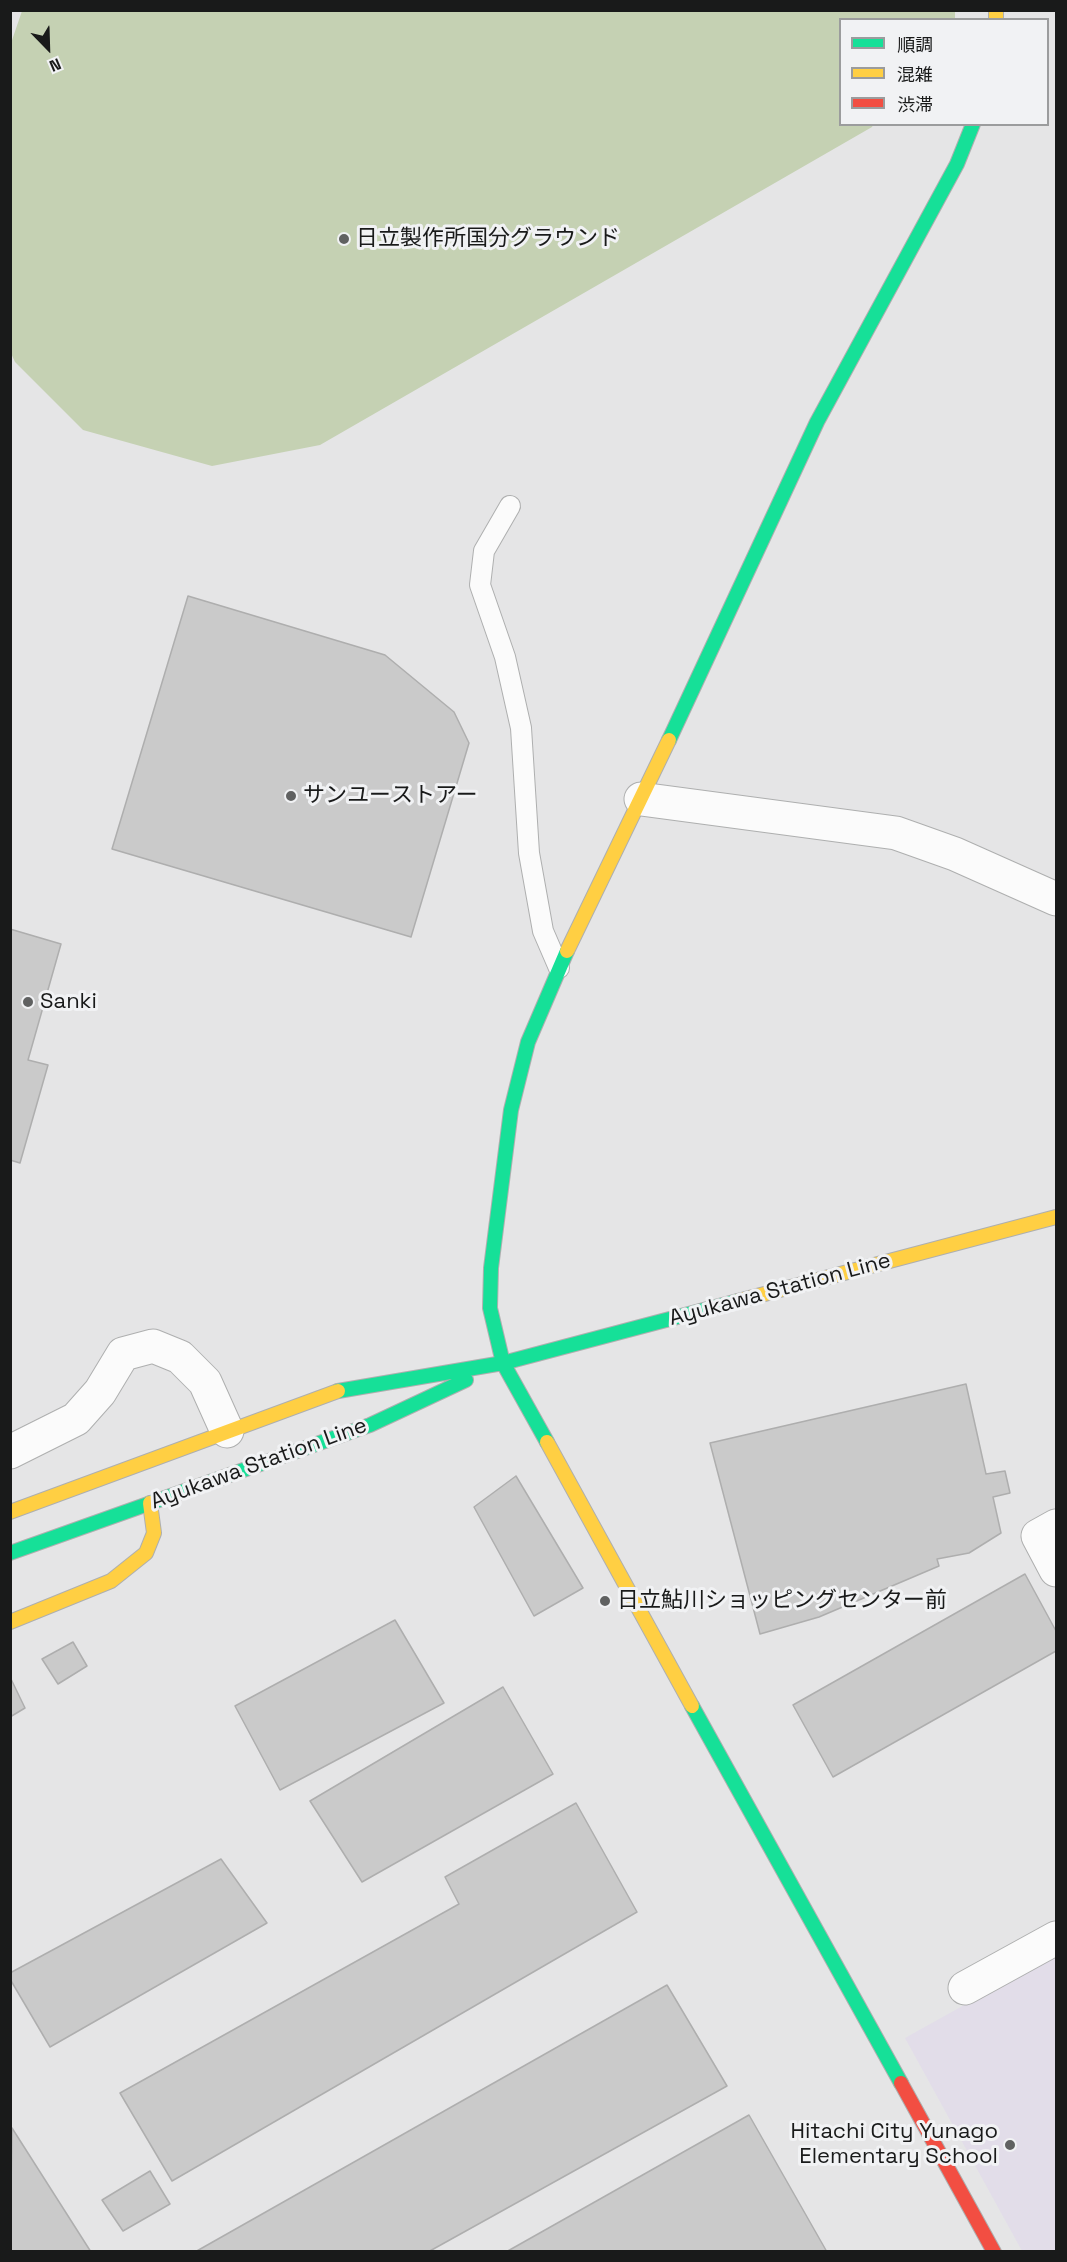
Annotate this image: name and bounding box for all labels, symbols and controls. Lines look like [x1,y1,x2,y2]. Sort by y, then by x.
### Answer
north arrow [18,18,78,78]
legend [839,18,1049,126]
text: 順調 [897,33,933,56]
text: N [46,53,64,77]
text: 混雑 [897,63,933,86]
text: 渋滞 [897,93,933,116]
place label: 日立製作所国分グラウンド [356,226,620,252]
marker: 日立製作所国分グラウンド [337,232,351,246]
place label: サンユーストアー [303,783,478,809]
marker: サンユーストアー [284,789,298,803]
place label: Sanki [40,989,97,1015]
marker: Sanki [21,995,35,1009]
street label: Ayukawa Station Line [666,1248,894,1332]
street label: Ayukawa Station Line [147,1413,371,1515]
place label: 日立鮎川ショッピングセンター前 [617,1588,947,1614]
marker: 日立鮎川ショッピングセンター前 [598,1594,612,1608]
place label: Hitachi City Yunago Elementary School [791,2119,998,2170]
marker: Hitachi City Yunago Elementary School [1003,2138,1017,2152]

